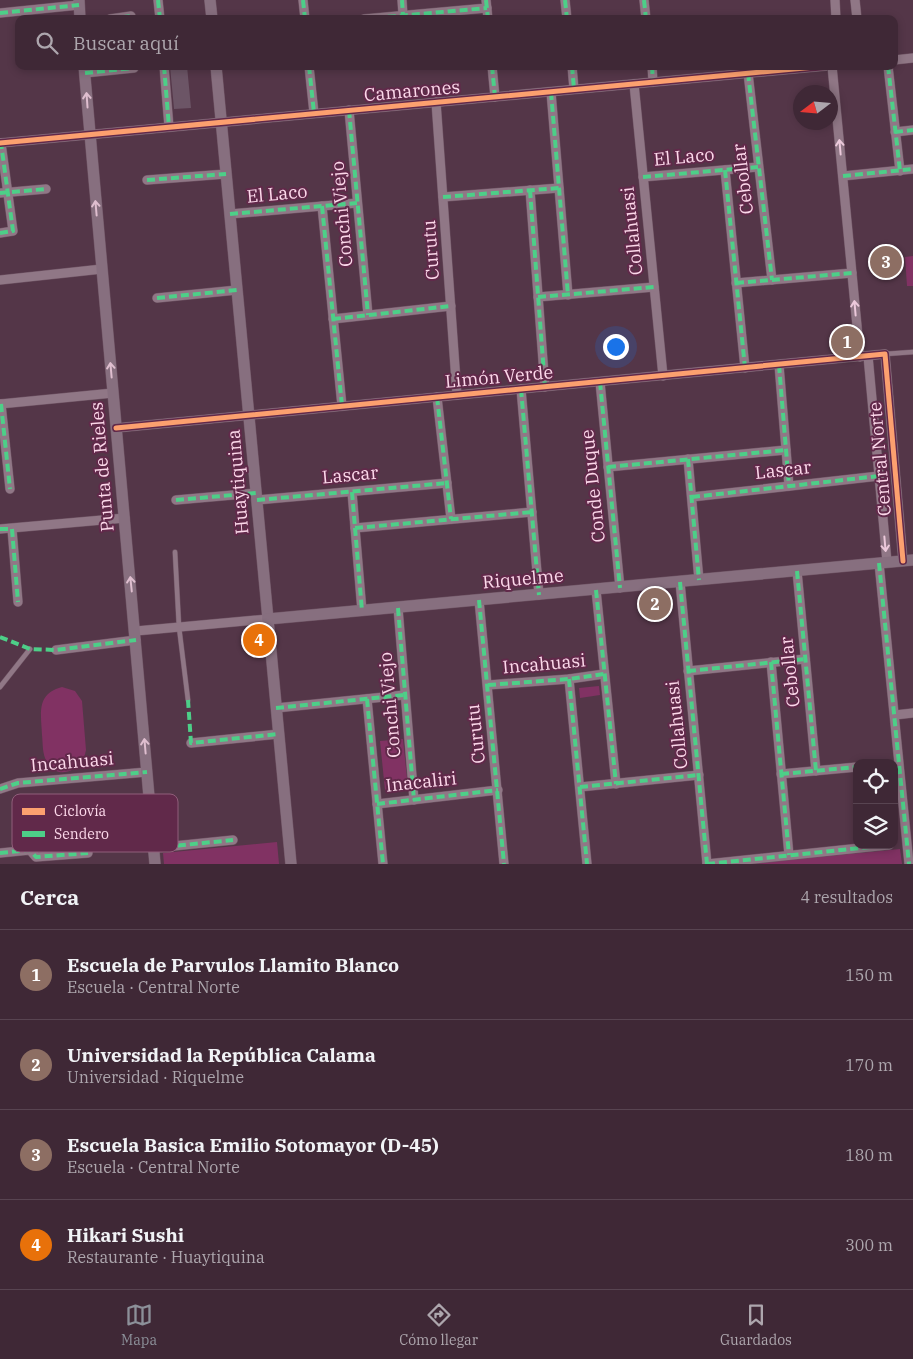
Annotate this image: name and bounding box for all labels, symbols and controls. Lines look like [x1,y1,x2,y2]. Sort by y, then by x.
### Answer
search box [15,15,898,70]
icon: search [33,29,61,57]
text: Buscar aquí [73,31,179,55]
street label: Camarones [363,75,461,106]
north arrow [793,85,838,130]
one-way arrow [82,92,92,108]
one-way arrow [835,139,845,155]
street label: El Laco [653,142,715,171]
street label: Cebollar [727,142,758,216]
street label: Conchi Viejo [325,160,358,268]
street label: El Laco [246,179,308,208]
street label: Collahuasi [615,185,648,276]
one-way arrow [91,200,101,216]
street label: Curutu [417,219,444,281]
pin: 3 [870,243,902,281]
one-way arrow [851,301,860,317]
pin: 1 [831,323,863,361]
your location [603,334,629,360]
street label: Limón Verde [444,360,554,393]
one-way arrow [106,362,116,378]
street label: Punta de Rieles [84,401,119,533]
street label: Central Norte [863,401,896,517]
street label: Huaytiquina [221,428,254,536]
street label: Conde Duque [575,428,610,544]
street label: Lascar [754,455,812,484]
street label: Lascar [321,461,379,488]
one-way arrow [880,536,890,552]
street label: Riquelme [481,563,565,594]
one-way arrow [126,576,136,592]
pin: 2 [639,585,671,623]
pin: 4 [243,621,275,659]
street label: Cebollar [774,636,805,708]
street label: Incahuasi [501,648,587,679]
street label: Conchi Viejo [373,651,406,759]
street label: Collahuasi [660,679,693,770]
street label: Curutu [461,703,490,765]
one-way arrow [140,738,150,754]
street label: Incahuasi [29,746,115,777]
map controls [853,759,898,849]
button: locate [853,759,898,804]
street label: Inacaliri [384,766,458,797]
legend [12,794,178,852]
text: Ciclovía [54,802,107,820]
button: layers [853,804,898,849]
text: Sendero [54,825,109,843]
text: Cerca [20,883,79,911]
text: 4 resultados [801,887,893,907]
text: Escuela de Parvulos Llamito Blanco [67,953,399,977]
text: 1 [31,965,41,985]
text: 150 m [845,965,893,985]
text: Escuela · Central Norte [67,977,240,997]
text: Universidad la República Calama [67,1043,376,1067]
text: 2 [31,1055,41,1075]
text: 170 m [845,1055,893,1075]
text: Universidad · Riquelme [67,1067,244,1087]
text: Escuela Basica Emilio Sotomayor (D-45) [67,1133,439,1157]
text: 3 [31,1145,41,1165]
text: 180 m [845,1145,893,1165]
text: Escuela · Central Norte [67,1157,240,1177]
text: Hikari Sushi [67,1223,184,1247]
text: 4 [31,1235,41,1255]
text: 300 m [845,1235,893,1255]
text: Restaurante · Huaytiquina [67,1247,265,1267]
tab: Mapa [121,1301,157,1349]
tab: Cómo llegar [399,1301,478,1349]
tab: Guardados [720,1301,792,1349]

